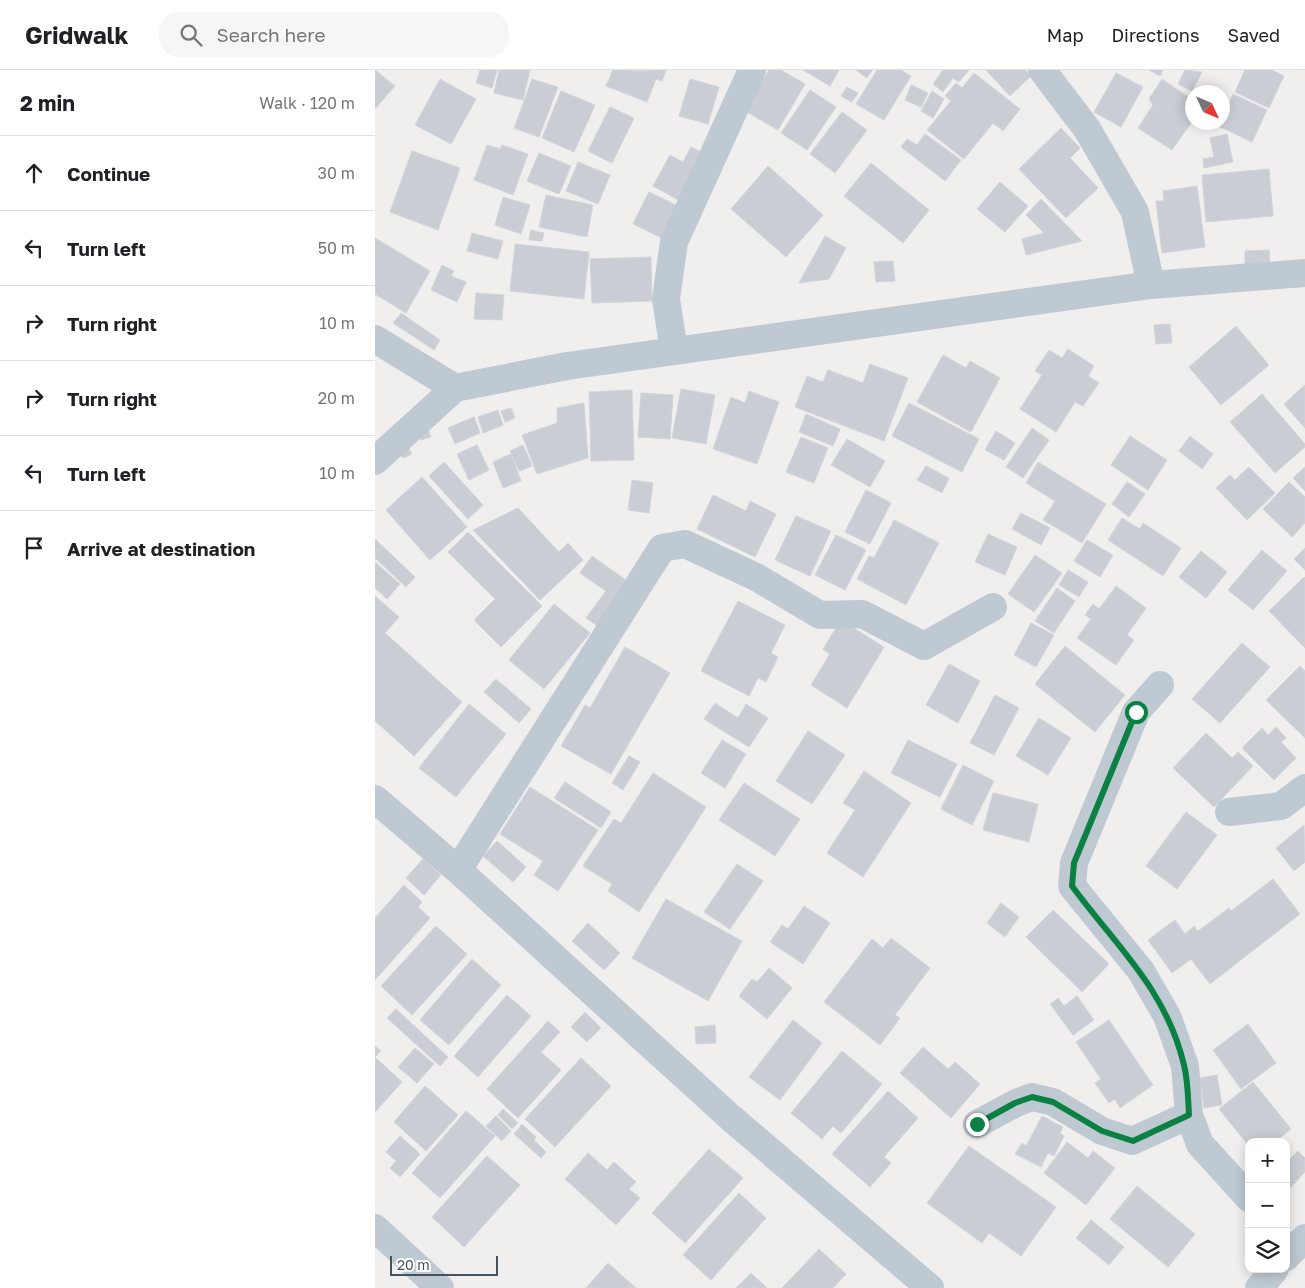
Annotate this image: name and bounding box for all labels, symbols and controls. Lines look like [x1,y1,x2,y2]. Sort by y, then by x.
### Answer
search box [159,12,509,57]
text: Gridwalk [25,20,129,49]
icon: search [177,21,205,49]
text: Search here [217,23,325,46]
text: Map [1047,24,1083,46]
text: Directions [1111,24,1199,46]
text: Saved [1227,24,1280,46]
north arrow [1185,85,1230,130]
text: 2 min [20,90,75,116]
text: Walk · 120 m [259,93,355,113]
icon: ahead [20,159,48,187]
text: Continue [67,162,150,185]
text: 30 m [318,163,355,183]
icon: left [20,234,48,262]
text: Turn left [67,237,146,260]
text: 50 m [318,238,355,258]
icon: right [20,309,48,337]
text: Turn right [67,312,157,335]
text: 10 m [319,313,355,333]
icon: right [20,384,48,412]
text: Turn right [67,387,157,410]
text: 20 m [318,388,355,408]
icon: left [20,459,48,487]
text: Turn left [67,462,146,485]
text: 10 m [319,463,355,483]
icon: arrive [20,534,48,562]
text: Arrive at destination [67,537,255,560]
route start [1125,701,1148,724]
route end [966,1113,989,1136]
map controls [1245,1138,1290,1273]
button: + [1245,1138,1290,1183]
button: − [1245,1183,1290,1228]
button: layers [1245,1228,1290,1273]
scale bar [390,1253,497,1276]
text: 20 m [397,1256,430,1273]

